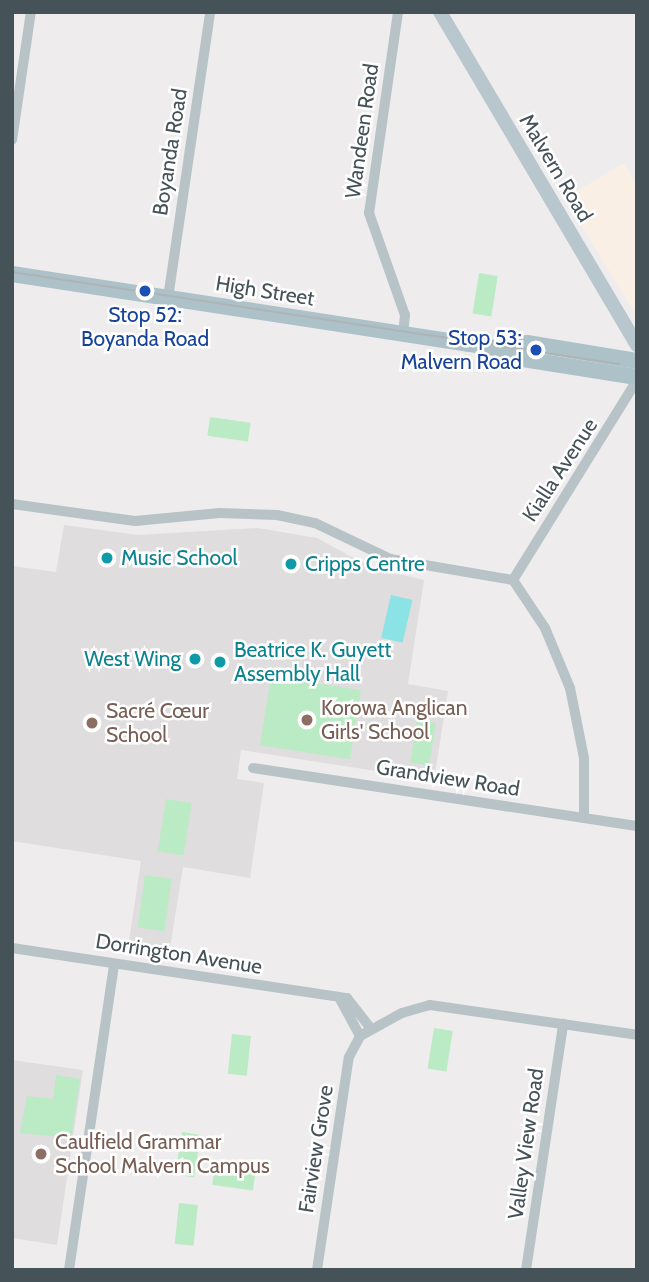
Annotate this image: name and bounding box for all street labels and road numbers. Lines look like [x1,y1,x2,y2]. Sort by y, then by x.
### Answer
street label: Wandeen Road [340,62,384,200]
street label: Boyanda Road [148,87,192,217]
street label: Malvern Road [514,109,598,227]
street label: High Street [214,271,316,311]
street label: Kialla Avenue [517,414,603,526]
street label: Grandview Road [374,754,522,802]
street label: Dorrington Avenue [94,928,264,980]
street label: Valley View Road [503,1067,549,1221]
street label: Fairview Grove [293,1083,339,1215]

